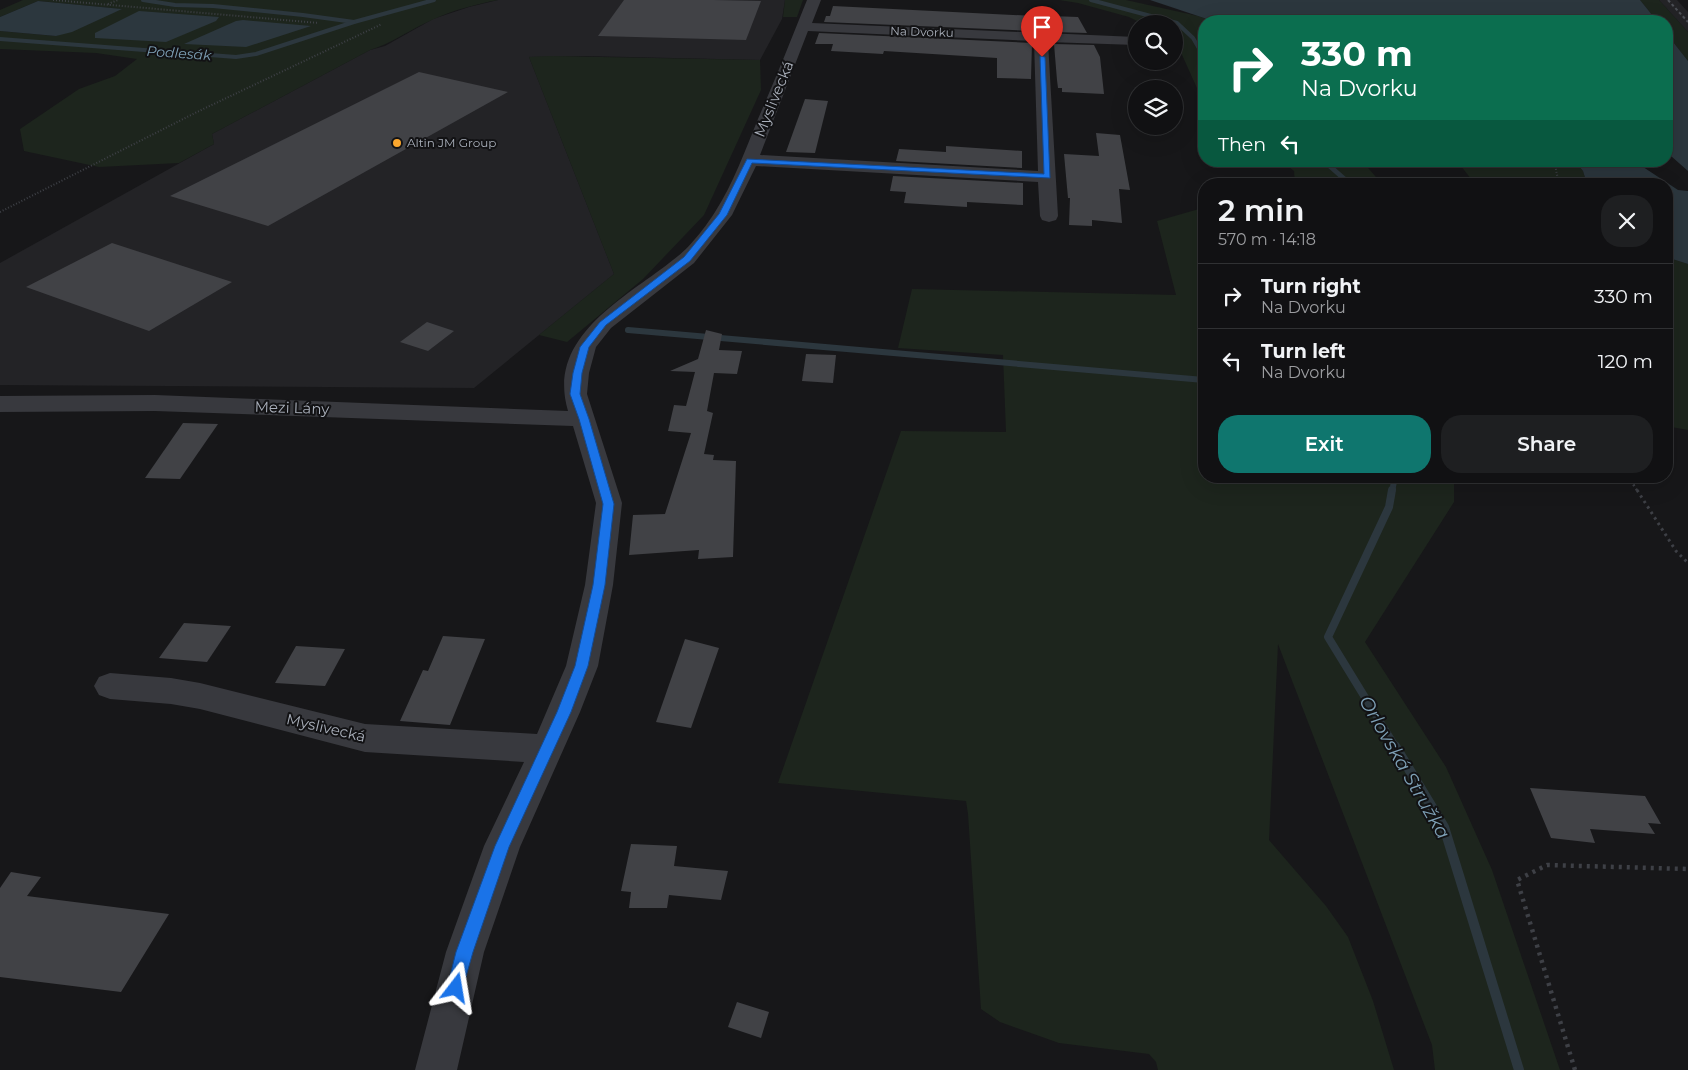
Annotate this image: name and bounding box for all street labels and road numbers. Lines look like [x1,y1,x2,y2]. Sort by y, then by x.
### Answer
street label: Na Dvorku [890,23,954,40]
street label: Myslivecká [750,58,797,140]
street label: Mezi Lány [254,397,330,418]
street label: Myslivecká [285,709,368,746]

